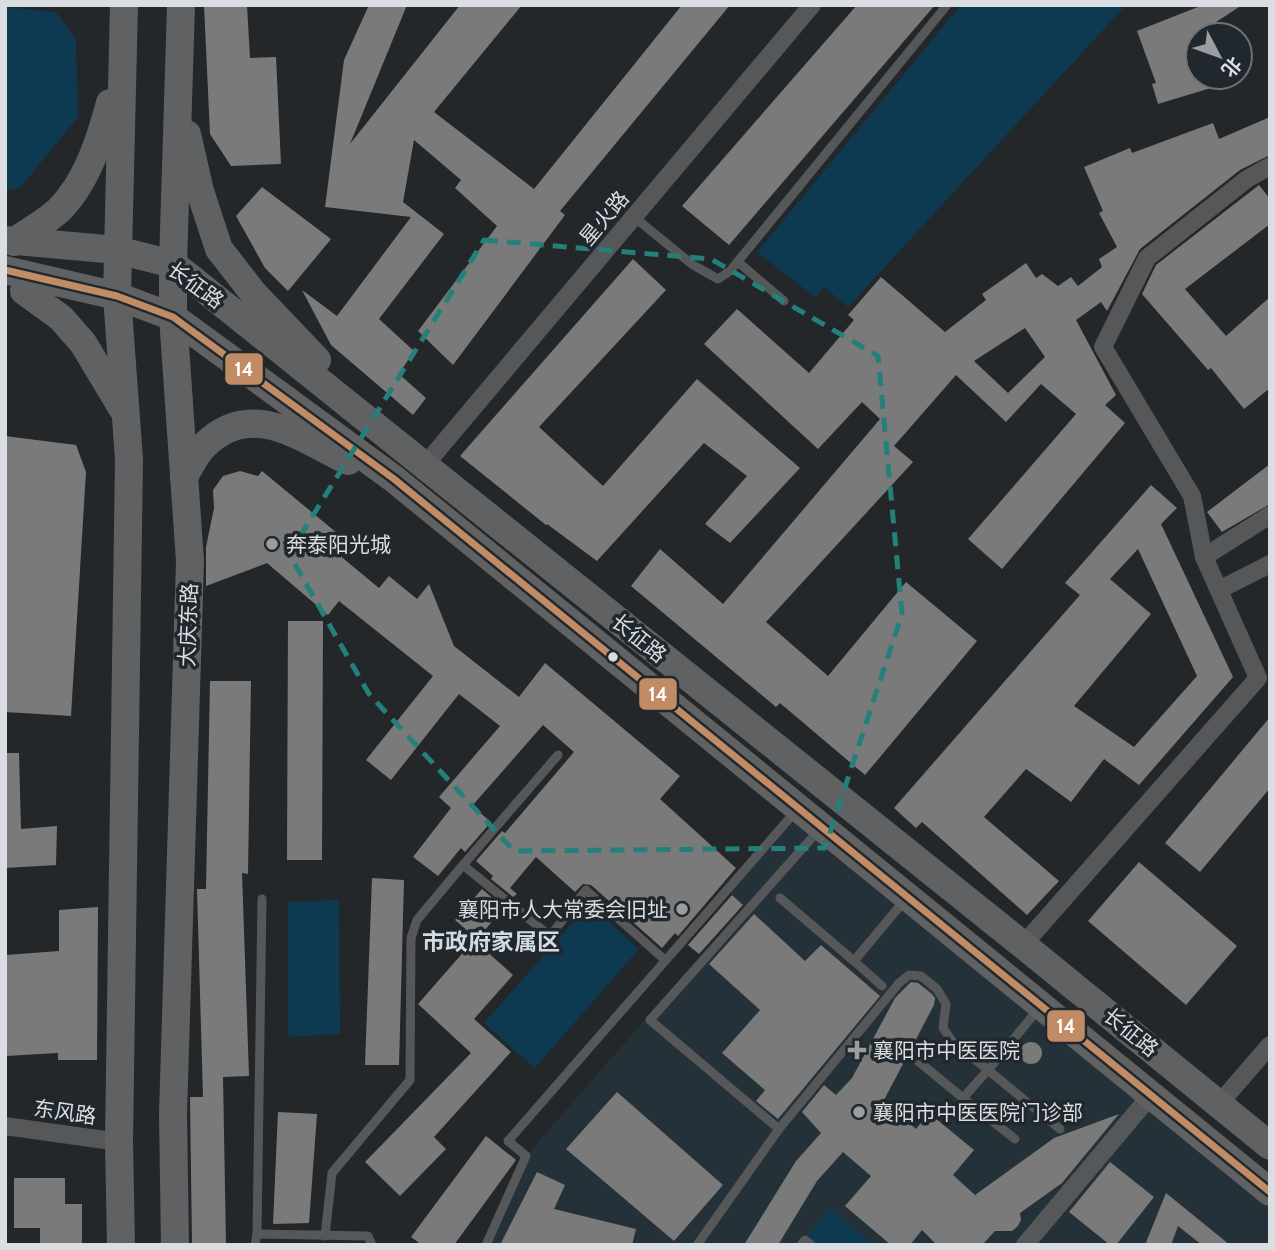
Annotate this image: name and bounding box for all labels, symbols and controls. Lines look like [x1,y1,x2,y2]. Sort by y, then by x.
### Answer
north arrow [1184,21,1254,91]
text: 北 [1217,52,1246,82]
street label: 星火路 [574,186,634,250]
street label: 长征路 [163,256,229,314]
line badge: 14 [224,352,264,386]
text: 14 [235,358,253,381]
place label: 奔泰阳光城 [286,532,391,557]
marker: 奔泰阳光城 [264,536,280,552]
street label: 大庆东路 [174,583,202,667]
street label: 长征路 [607,608,671,668]
unlabelled marker [606,650,620,664]
line badge: 14 [638,677,678,711]
text: 14 [649,683,667,706]
place label: 襄阳市人大常委会旧址 [458,897,668,922]
marker: 襄阳市人大常委会旧址 [674,901,690,917]
district label: 市政府家属区 [422,928,560,956]
street label: 长征路 [1099,1002,1163,1062]
line badge: 14 [1046,1009,1086,1043]
text: 14 [1057,1015,1075,1038]
place label: 襄阳市中医医院 [873,1038,1020,1063]
marker: 襄阳市中医医院 [847,1040,867,1060]
street label: 东风路 [32,1095,98,1129]
place label: 襄阳市中医医院门诊部 [873,1100,1083,1125]
marker: 襄阳市中医医院门诊部 [851,1104,867,1120]

